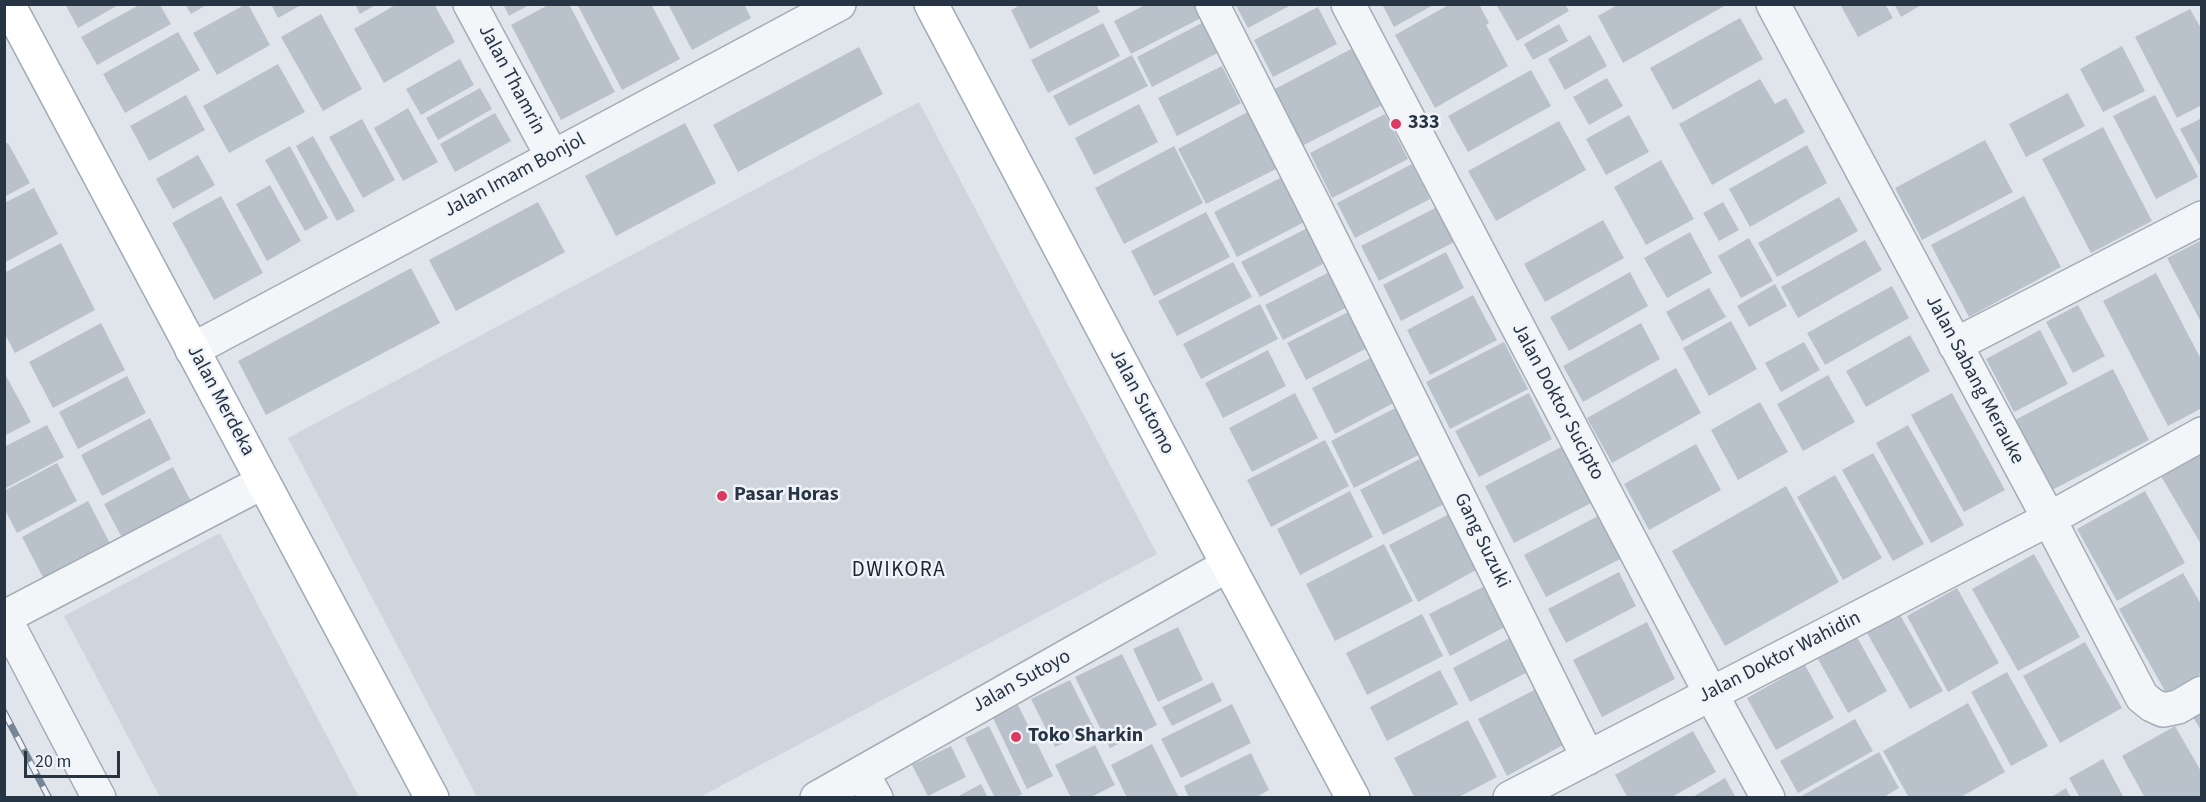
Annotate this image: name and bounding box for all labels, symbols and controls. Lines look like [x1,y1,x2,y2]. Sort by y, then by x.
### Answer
street label: Jalan Thamrin [472,21,550,139]
place label: 333 [1408,112,1440,136]
marker: 333 [1389,117,1403,131]
street label: Jalan Imam Bonjol [440,129,590,223]
street label: Jalan Sabang Merauke [1919,291,2029,469]
street label: Jalan Doktor Sucipto [1505,319,1609,485]
street label: Jalan Merdeka [181,342,259,460]
street label: Jalan Sutomo [1103,345,1179,459]
place label: Pasar Horas [734,484,839,508]
marker: Pasar Horas [715,489,729,503]
street label: Gang Suzuki [1448,489,1514,593]
district label: DWIKORA [852,558,946,584]
street label: Jalan Doktor Wahidin [1695,607,1865,709]
street label: Jalan Sutoyo [969,645,1075,719]
place label: Toko Sharkin [1028,725,1143,749]
marker: Toko Sharkin [1009,730,1023,744]
scale bar [27,739,123,777]
text: 20 m [35,749,71,774]

